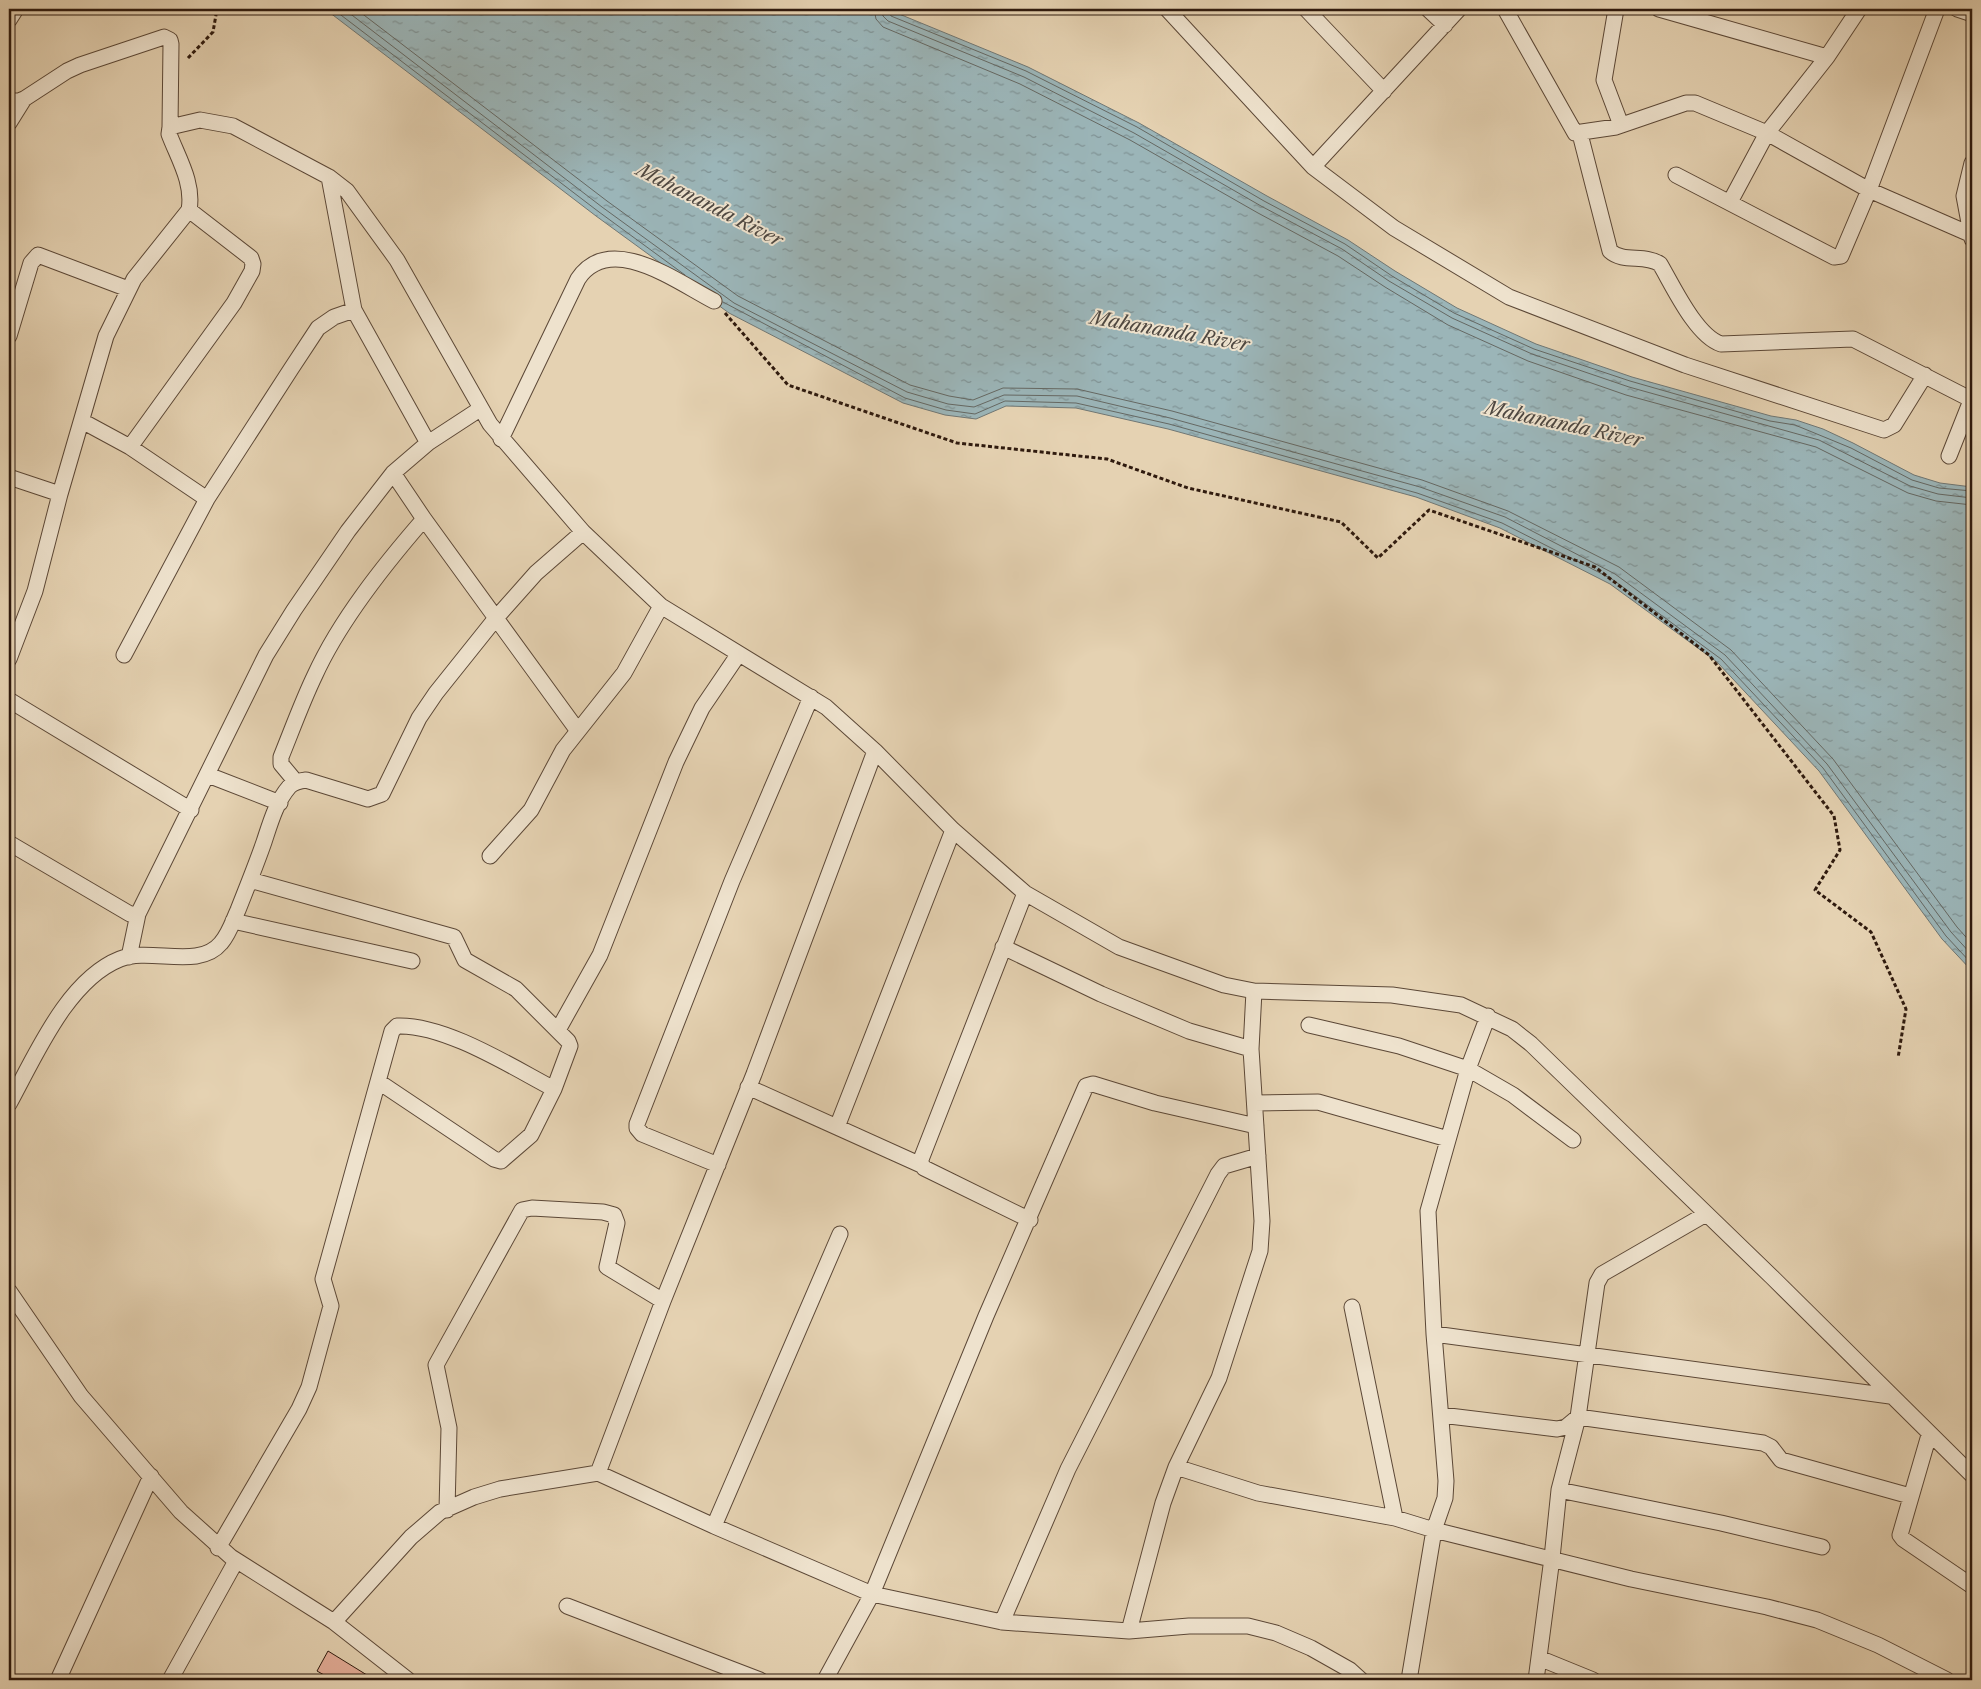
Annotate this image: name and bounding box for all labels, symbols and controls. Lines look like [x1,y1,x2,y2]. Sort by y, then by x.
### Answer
water label: Mahananda River [631,157,788,252]
water label: Mahananda River [1087,305,1252,356]
water label: Mahananda River [1481,396,1646,452]

